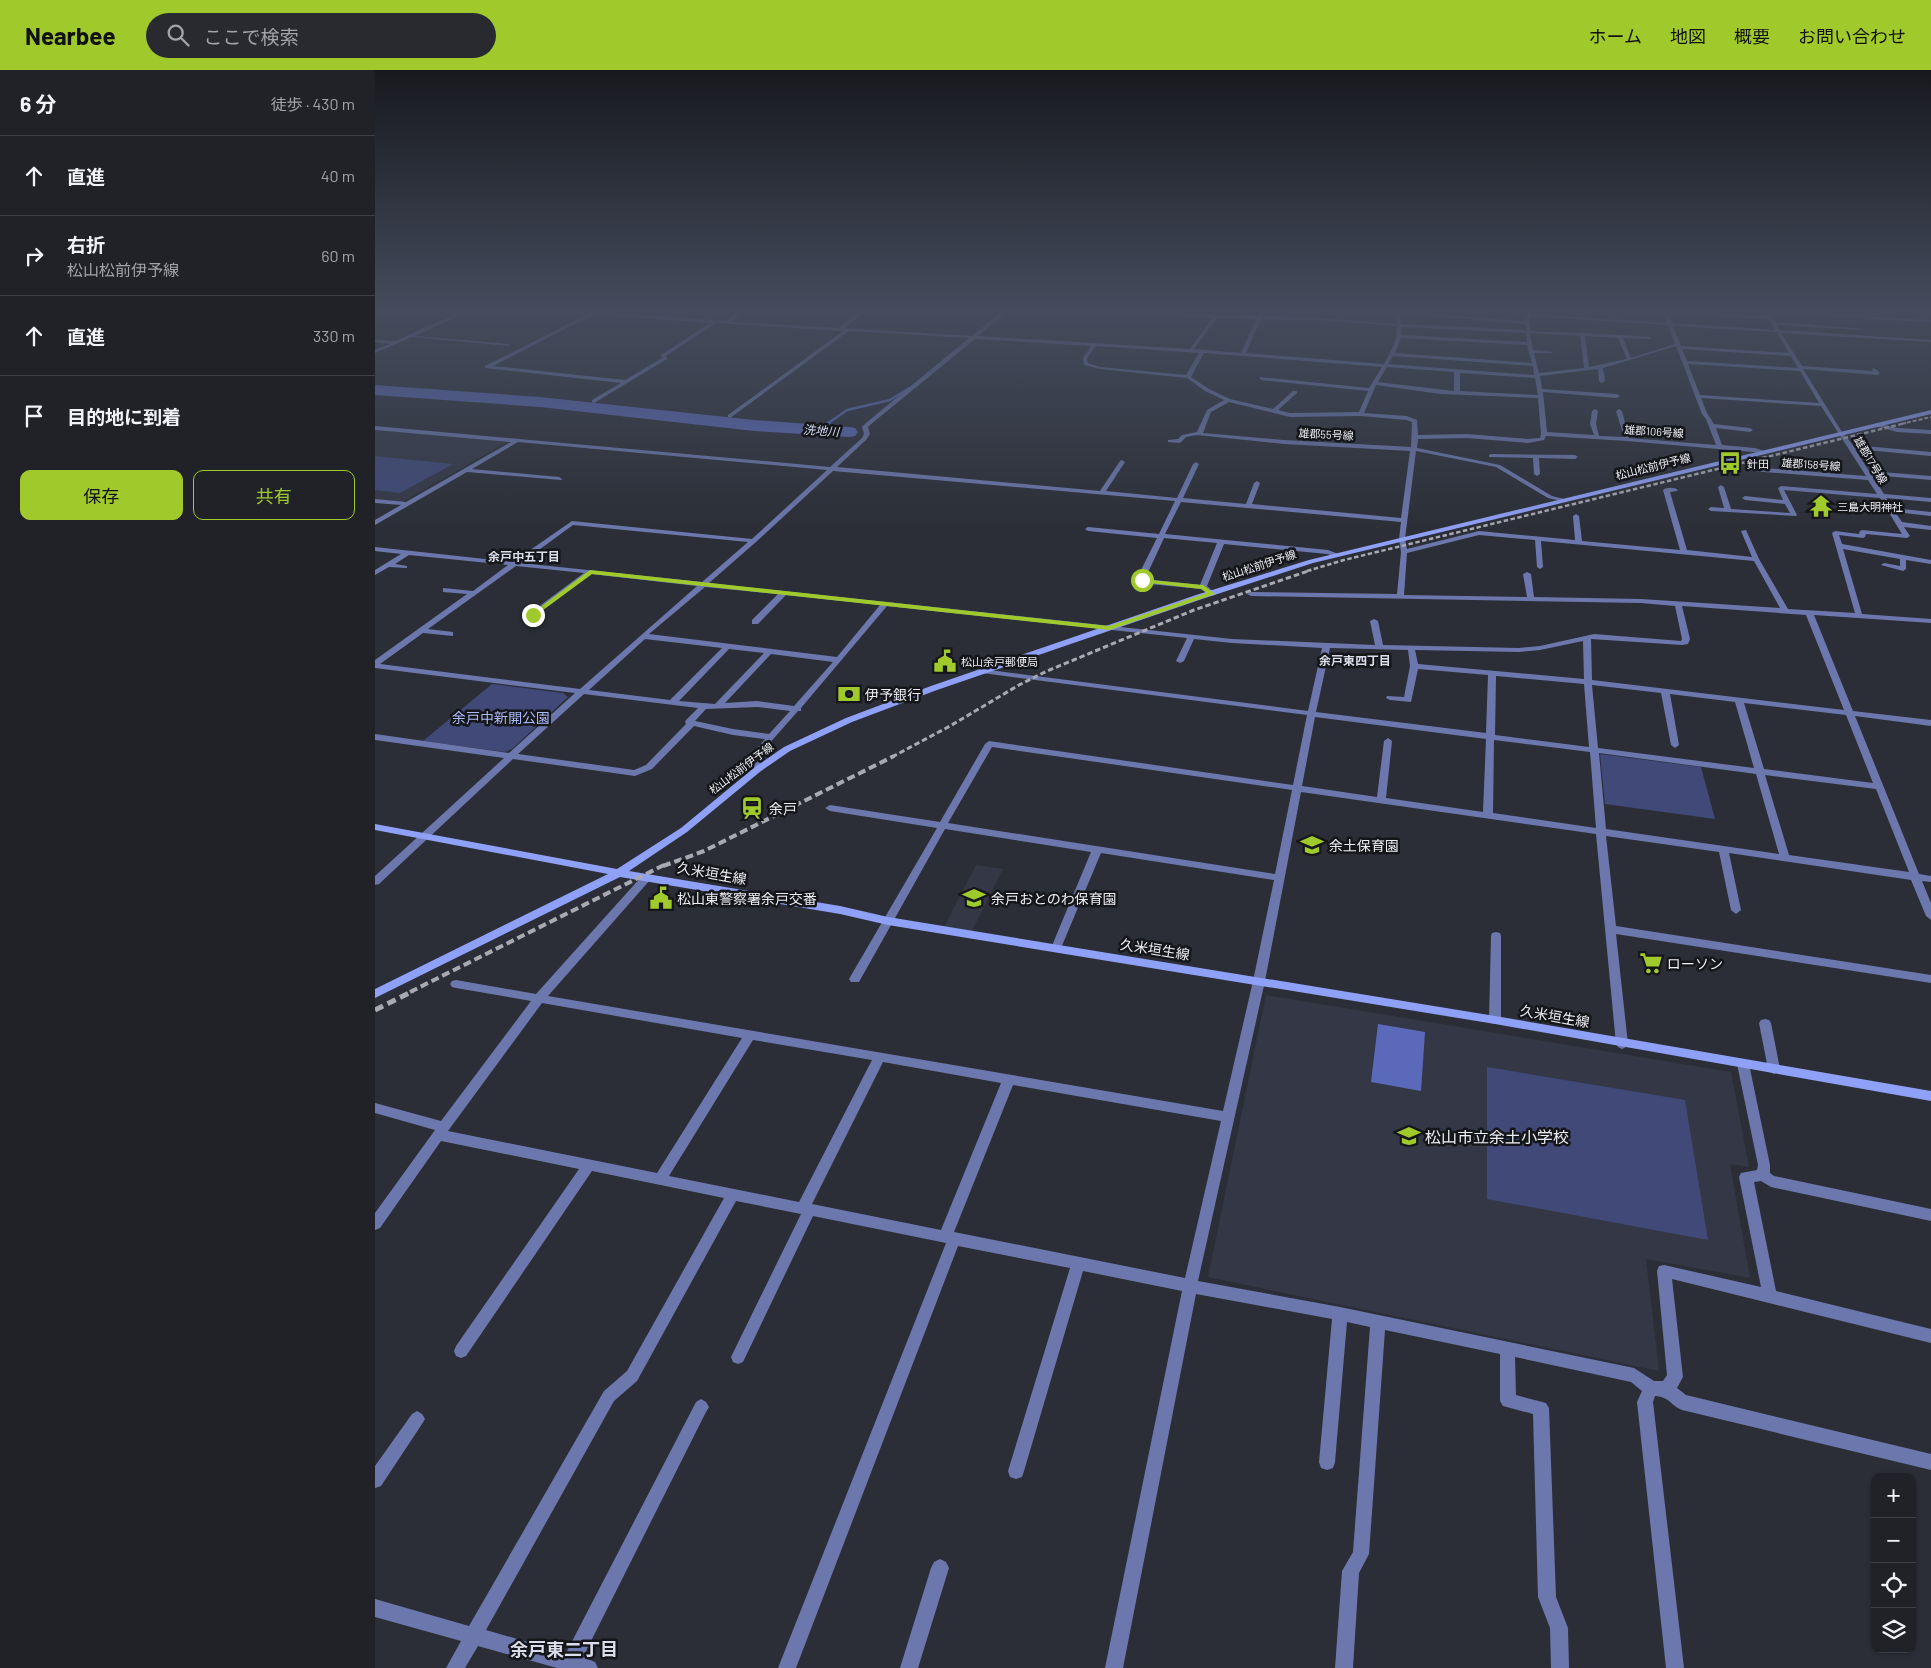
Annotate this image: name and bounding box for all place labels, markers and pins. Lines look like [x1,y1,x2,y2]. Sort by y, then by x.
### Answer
bus stop icon: 針田 [1717,450,1743,476]
place label: 針田 [1747,457,1769,470]
temple icon: 三島大明神社 [1808,493,1834,519]
place label: 三島大明神社 [1837,500,1903,513]
public building icon: 松山余戸郵便局 [932,648,958,674]
place label: 松山余戸郵便局 [961,655,1038,668]
bank icon: 伊予銀行 [836,681,862,707]
place label: 伊予銀行 [865,686,921,703]
station icon: 余戸 [739,795,765,821]
place label: 余戸 [769,800,797,817]
school or university icon: 余土保育園 [1299,832,1325,858]
place label: 余土保育園 [1329,837,1399,854]
public building icon: 松山東警察署余戸交番 [648,885,674,911]
school or university icon: 余戸おとのわ保育園 [961,885,987,911]
place label: 松山東警察署余戸交番 [677,890,817,907]
place label: 余戸おとのわ保育園 [991,890,1117,907]
supermarket icon: ローソン [1638,950,1664,976]
place label: ローソン [1667,955,1723,972]
school or university icon: 松山市立余土小学校 [1396,1123,1422,1149]
place label: 松山市立余土小学校 [1425,1127,1569,1146]

